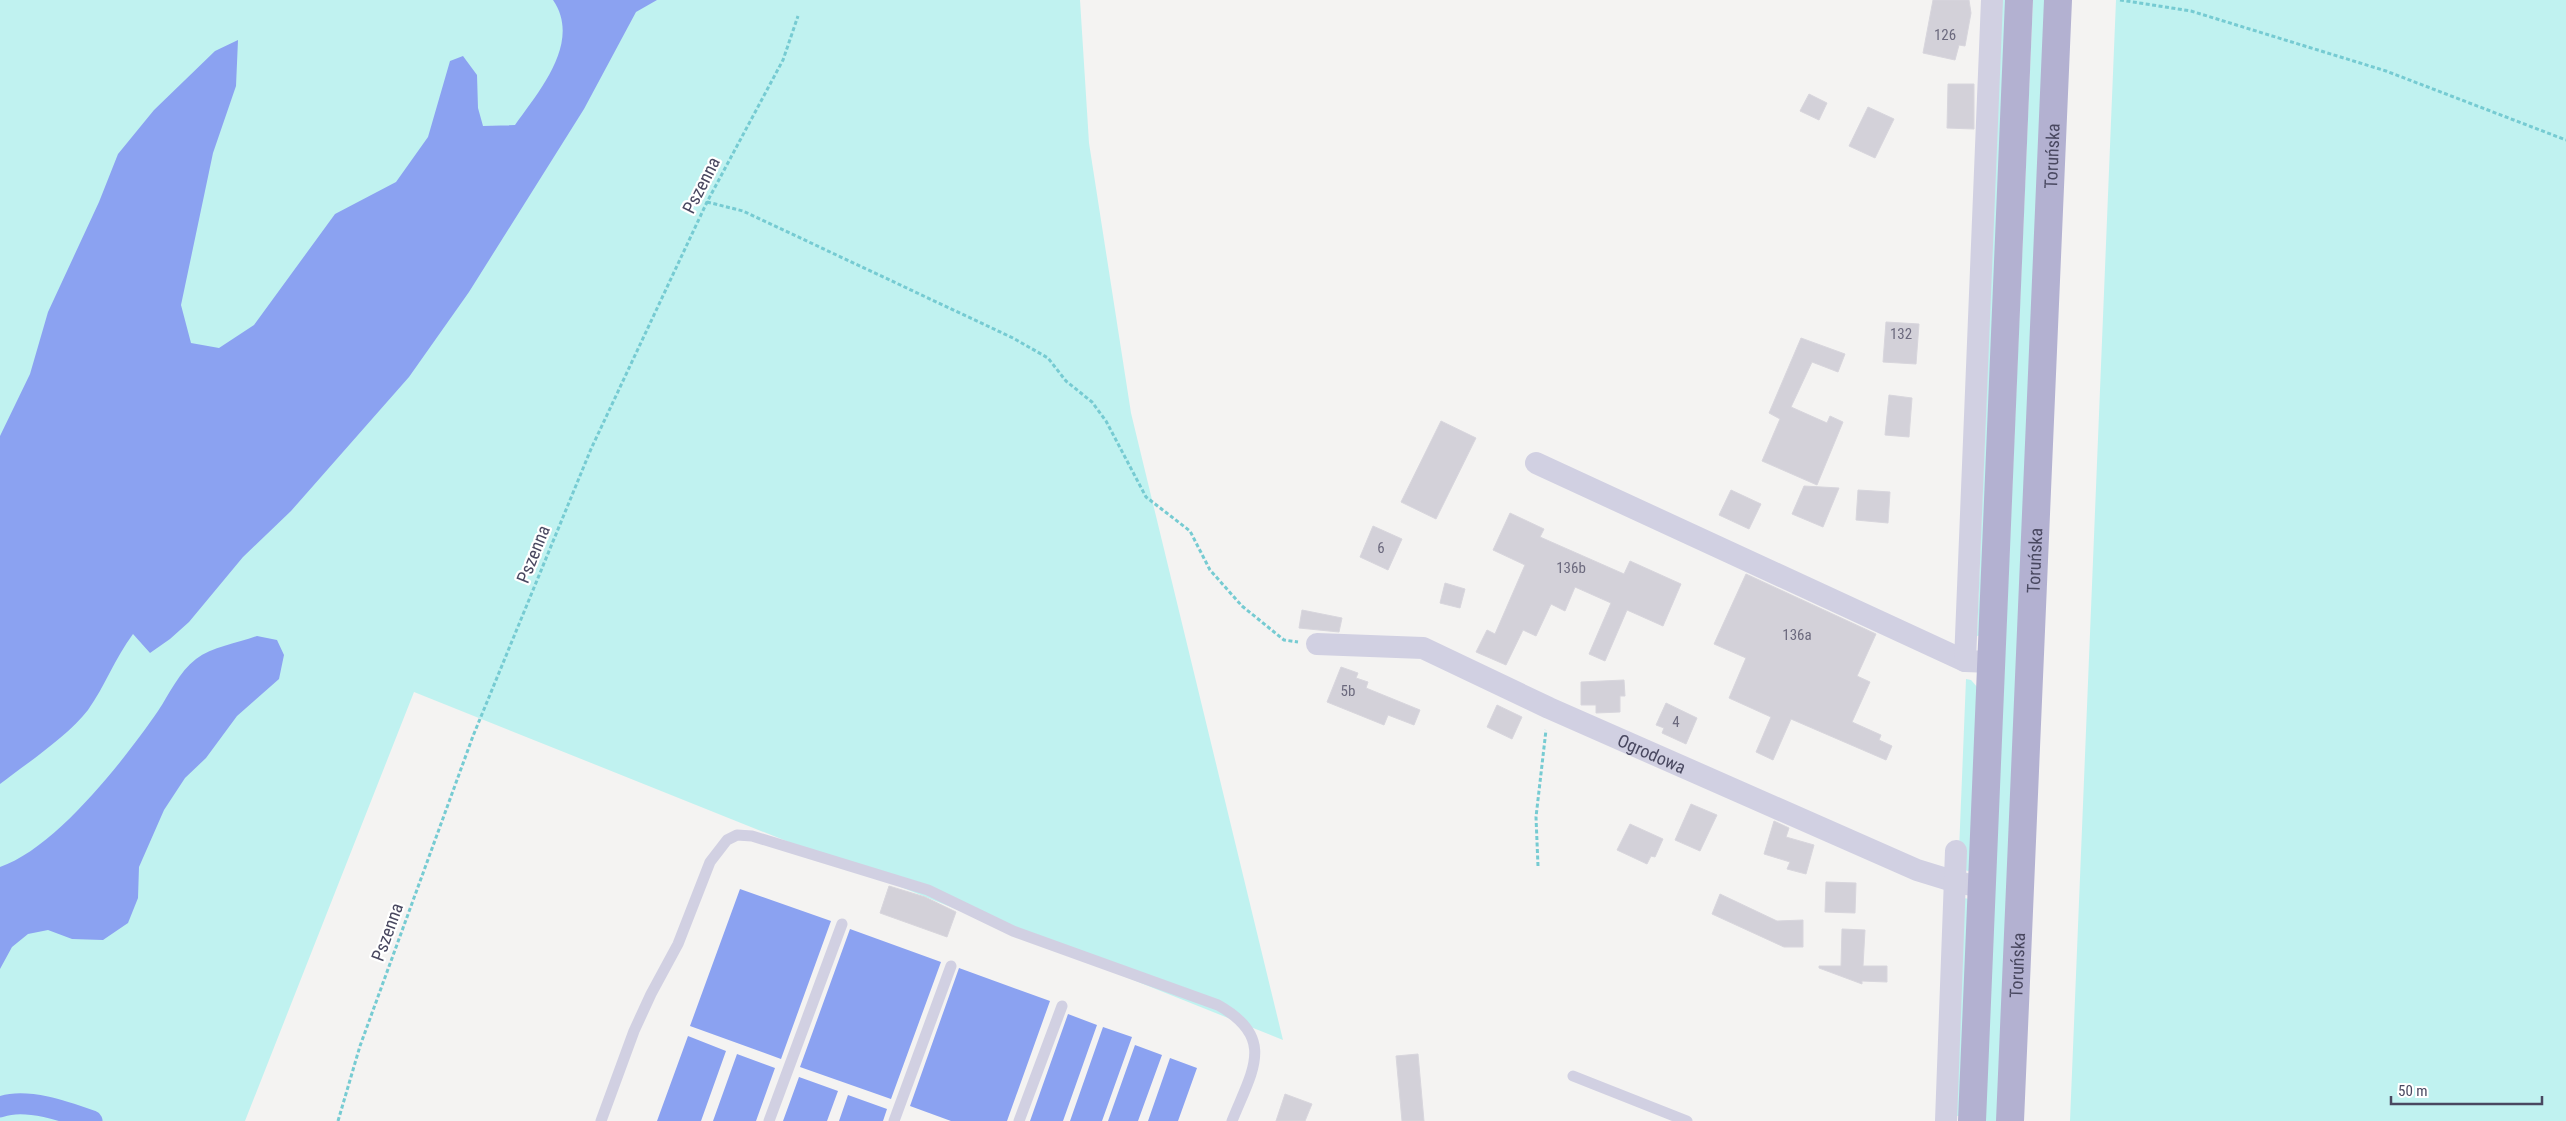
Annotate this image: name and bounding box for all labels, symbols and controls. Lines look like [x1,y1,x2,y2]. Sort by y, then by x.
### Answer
house number: 126 [1934,26,1956,44]
street label: Toruńska [2039,123,2063,189]
street label: Pszenna [678,153,724,217]
house number: 132 [1890,325,1912,343]
street label: Pszenna [512,522,554,586]
street label: Toruńska [2022,527,2046,594]
house number: 6 [1377,539,1385,557]
house number: 136b [1556,559,1586,577]
house number: 136a [1782,626,1812,644]
house number: 5b [1341,682,1355,700]
house number: 4 [1672,713,1680,731]
street label: Ogrodowa [1614,729,1689,777]
street label: Pszenna [367,900,407,964]
street label: Toruńska [2005,932,2029,998]
scale bar [2391,1074,2542,1106]
text: 50 m [2398,1082,2428,1100]

